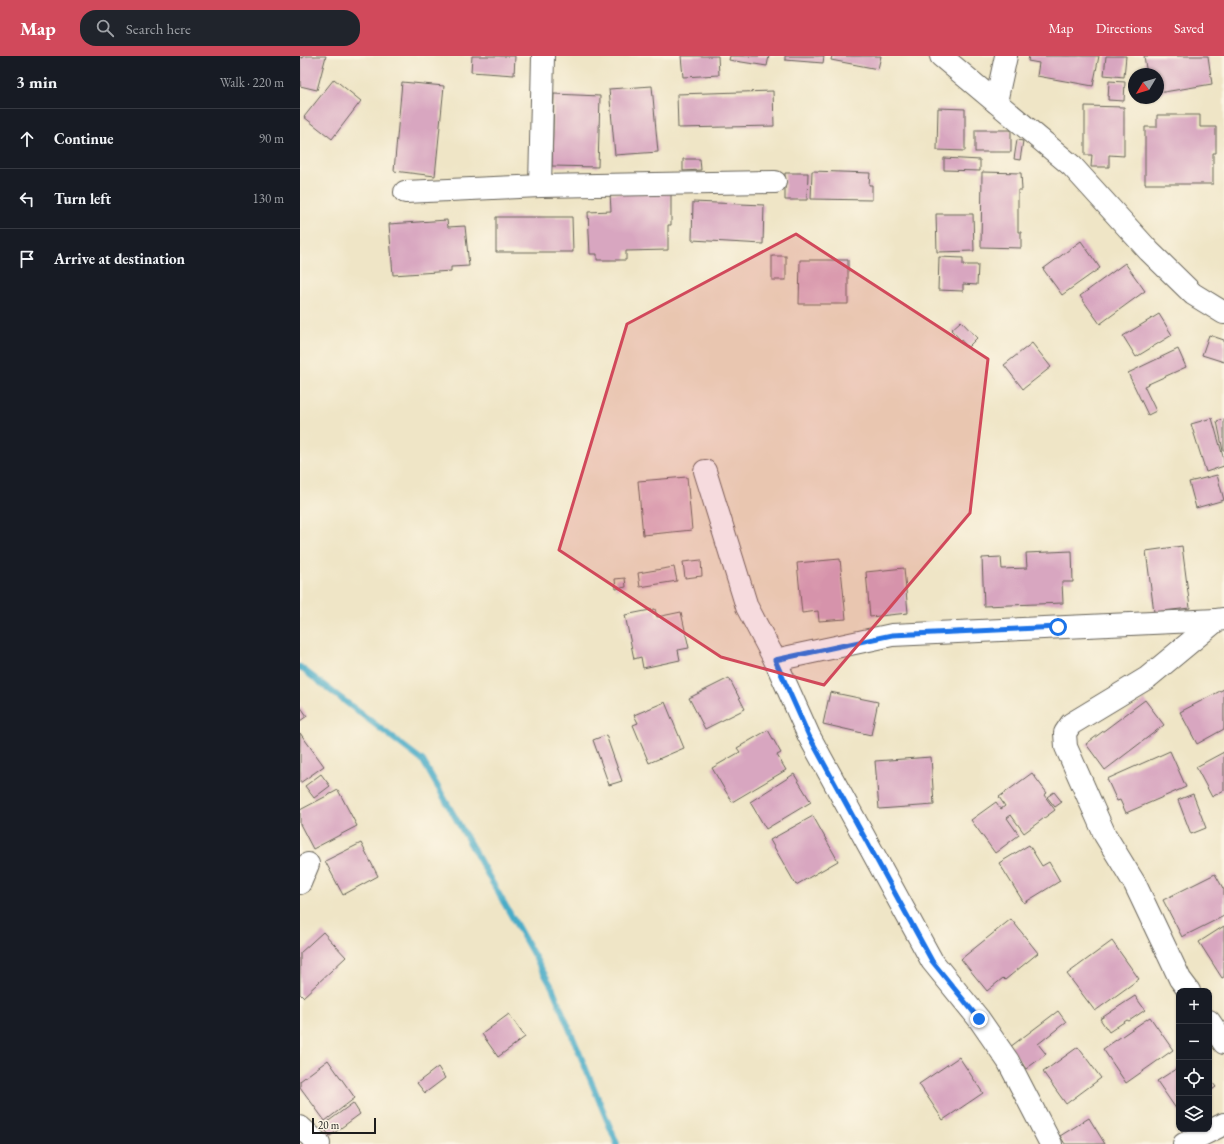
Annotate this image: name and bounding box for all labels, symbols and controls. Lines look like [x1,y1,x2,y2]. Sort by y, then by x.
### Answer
search box [80,10,360,46]
text: Map [20,16,56,41]
icon: search [94,17,116,39]
text: Search here [126,19,191,38]
text: Map [1048,19,1074,37]
text: Directions [1096,19,1152,37]
text: Saved [1174,19,1204,37]
north arrow [1128,68,1164,104]
text: 3 min [16,71,57,93]
text: Walk · 220 m [220,74,284,91]
icon: ahead [16,128,38,150]
text: Continue [54,129,114,148]
text: 90 m [259,130,284,147]
icon: left [16,188,38,210]
text: Turn left [54,189,111,208]
text: 130 m [253,190,284,207]
icon: arrive [16,248,38,270]
text: Arrive at destination [54,249,185,268]
route start [1049,618,1067,636]
map controls [1176,988,1212,1132]
button: + [1176,988,1212,1024]
route end [970,1010,988,1028]
button: − [1176,1024,1212,1060]
button: locate [1176,1060,1212,1096]
button: layers [1176,1096,1212,1132]
scale bar [312,1116,376,1135]
text: 20 m [318,1118,339,1132]

